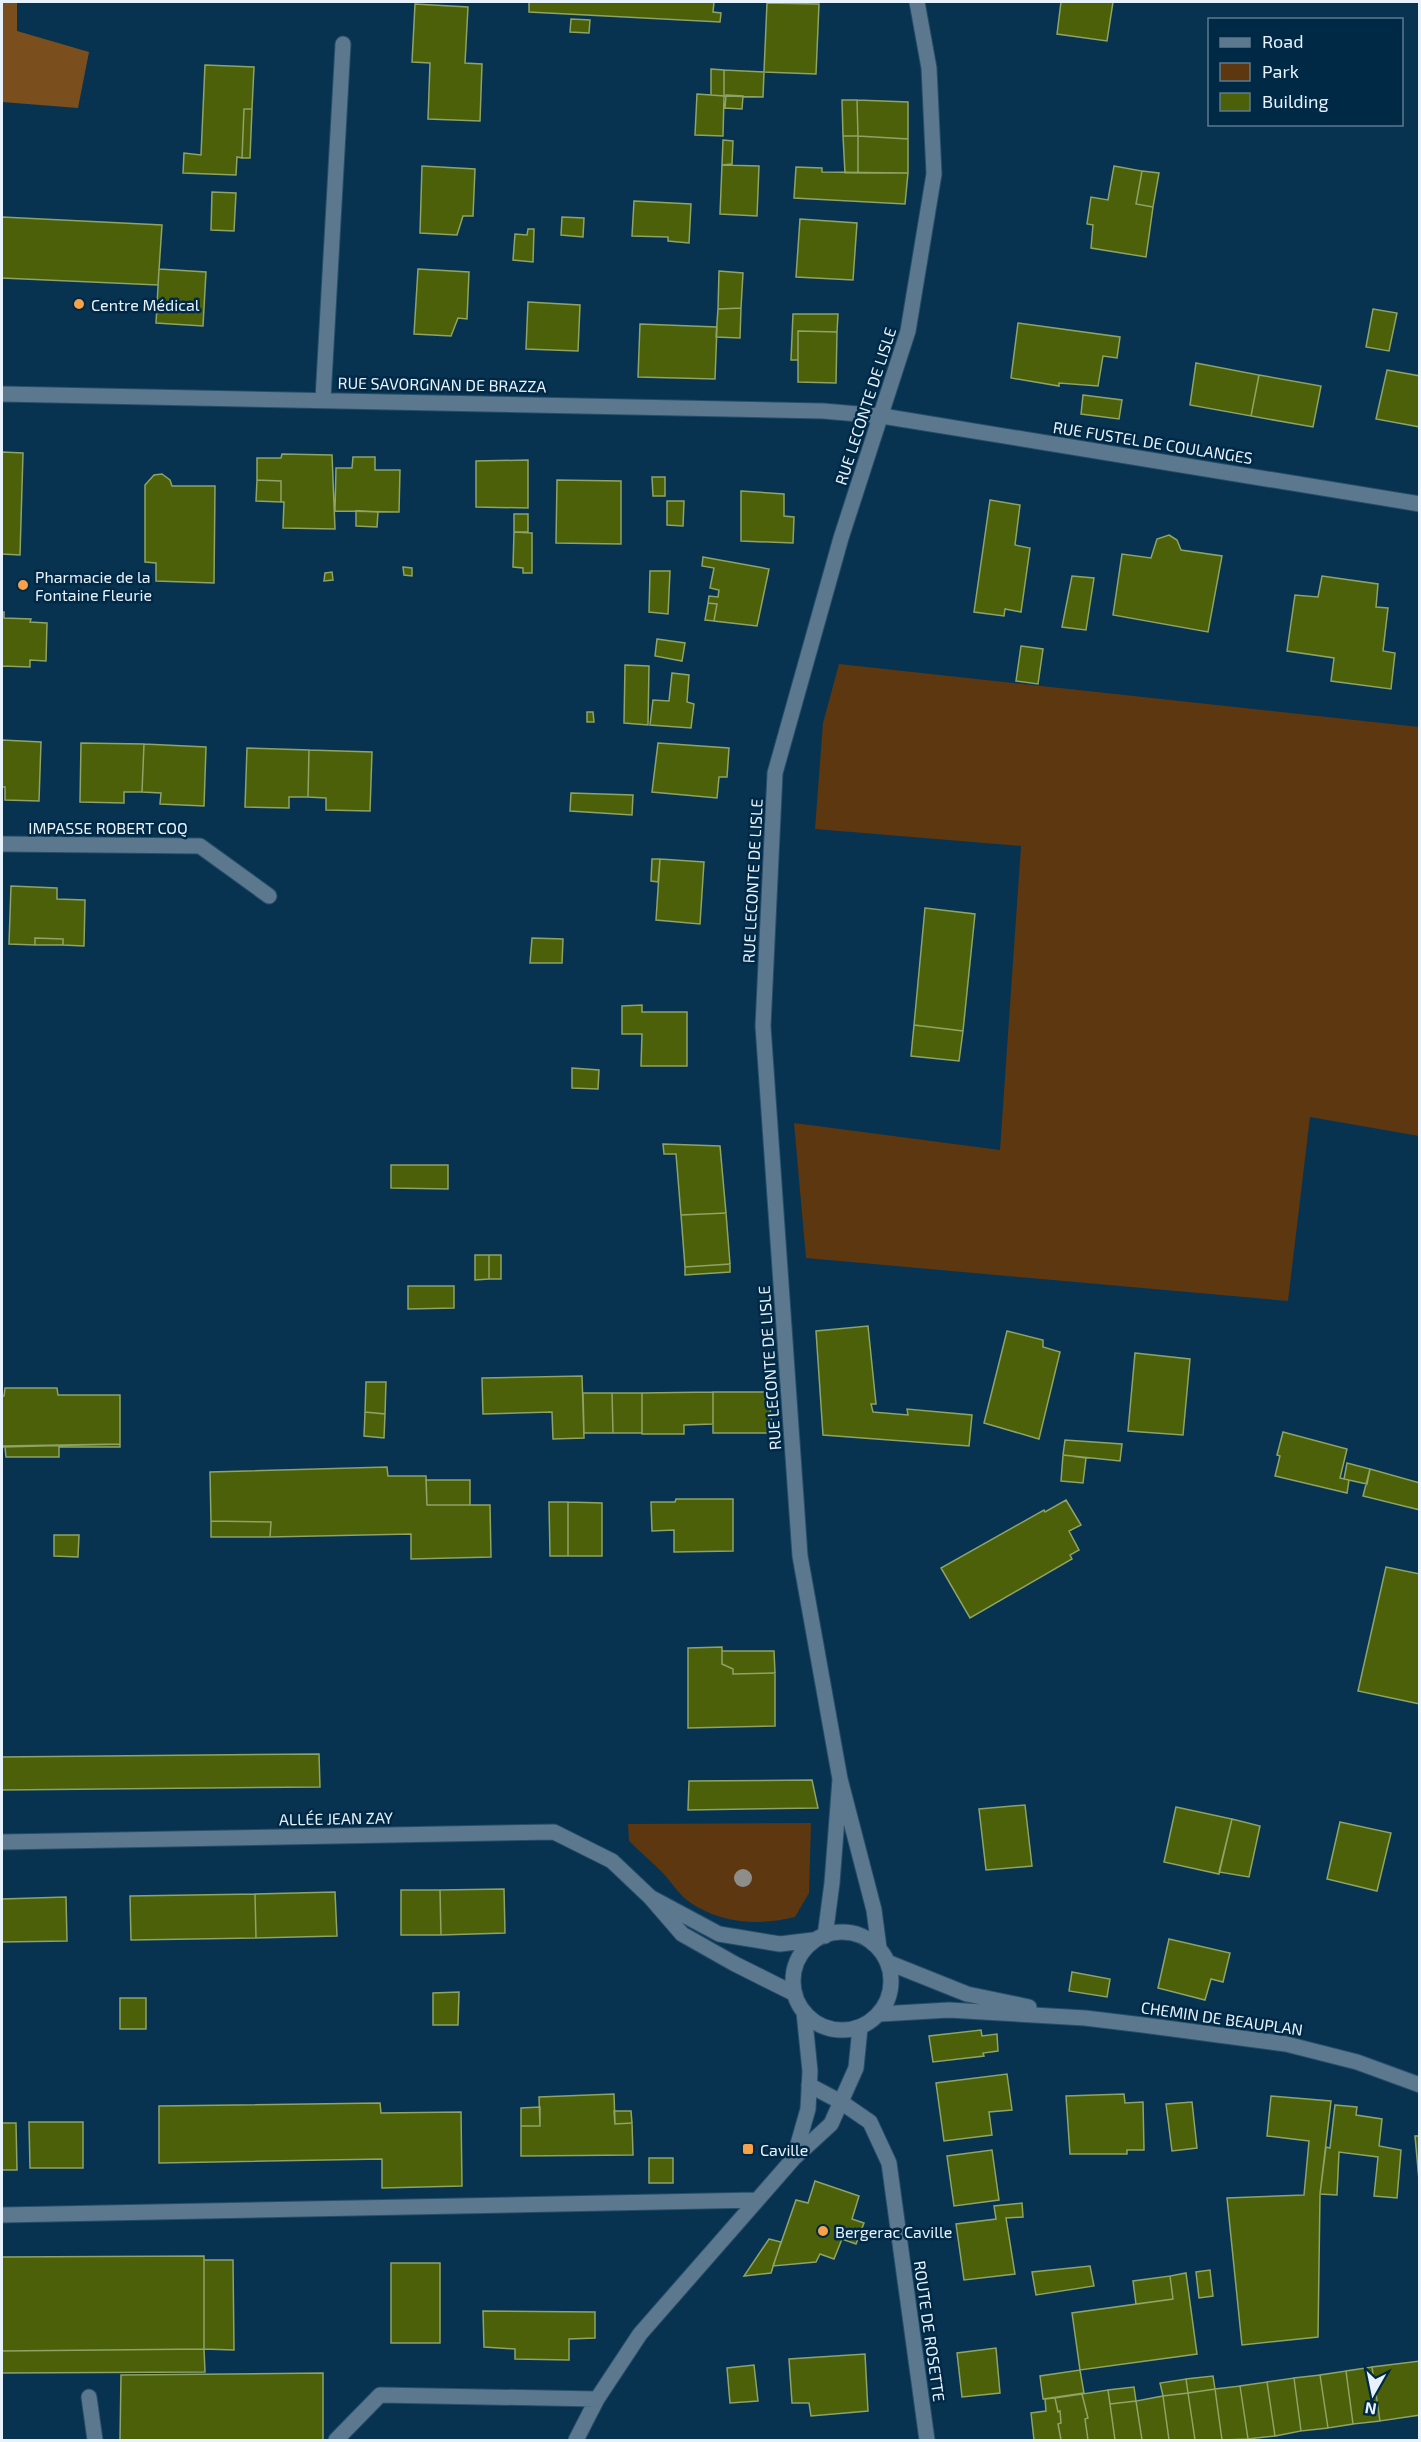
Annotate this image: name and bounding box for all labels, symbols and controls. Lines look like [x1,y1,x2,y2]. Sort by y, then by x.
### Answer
legend [1208,18,1403,126]
text: Road [1262,30,1303,52]
text: Park [1262,60,1299,82]
text: Building [1262,90,1329,112]
place label: Centre Médical [91,295,200,314]
marker: Centre Médical [72,297,86,311]
street label: RUE LECONTE DE LISLE [831,325,899,487]
street label: RUE SAVORGNAN DE BRAZZA [337,373,547,395]
street label: RUE FUSTEL DE COULANGES [1052,417,1254,467]
place label: Pharmacie de la Fontaine Fleurie [35,567,152,604]
marker: Pharmacie de la Fontaine Fleurie [16,578,30,592]
street label: RUE LECONTE DE LISLE [738,798,766,964]
street label: IMPASSE ROBERT COQ [28,818,188,838]
street label: RUE LECONTE DE LISLE [754,1285,784,1451]
street label: ALLÉE JEAN ZAY [279,1808,393,1828]
street label: CHEMIN DE BEAUPLAN [1140,1997,1304,2039]
place label: Caville [760,2140,808,2159]
marker: Caville [741,2142,755,2156]
place label: Bergerac Caville [835,2222,952,2241]
marker: Bergerac Caville [816,2224,830,2238]
street label: ROUTE DE ROSETTE [911,2259,949,2403]
north arrow [1343,2364,1403,2424]
text: N [1363,2399,1378,2420]

